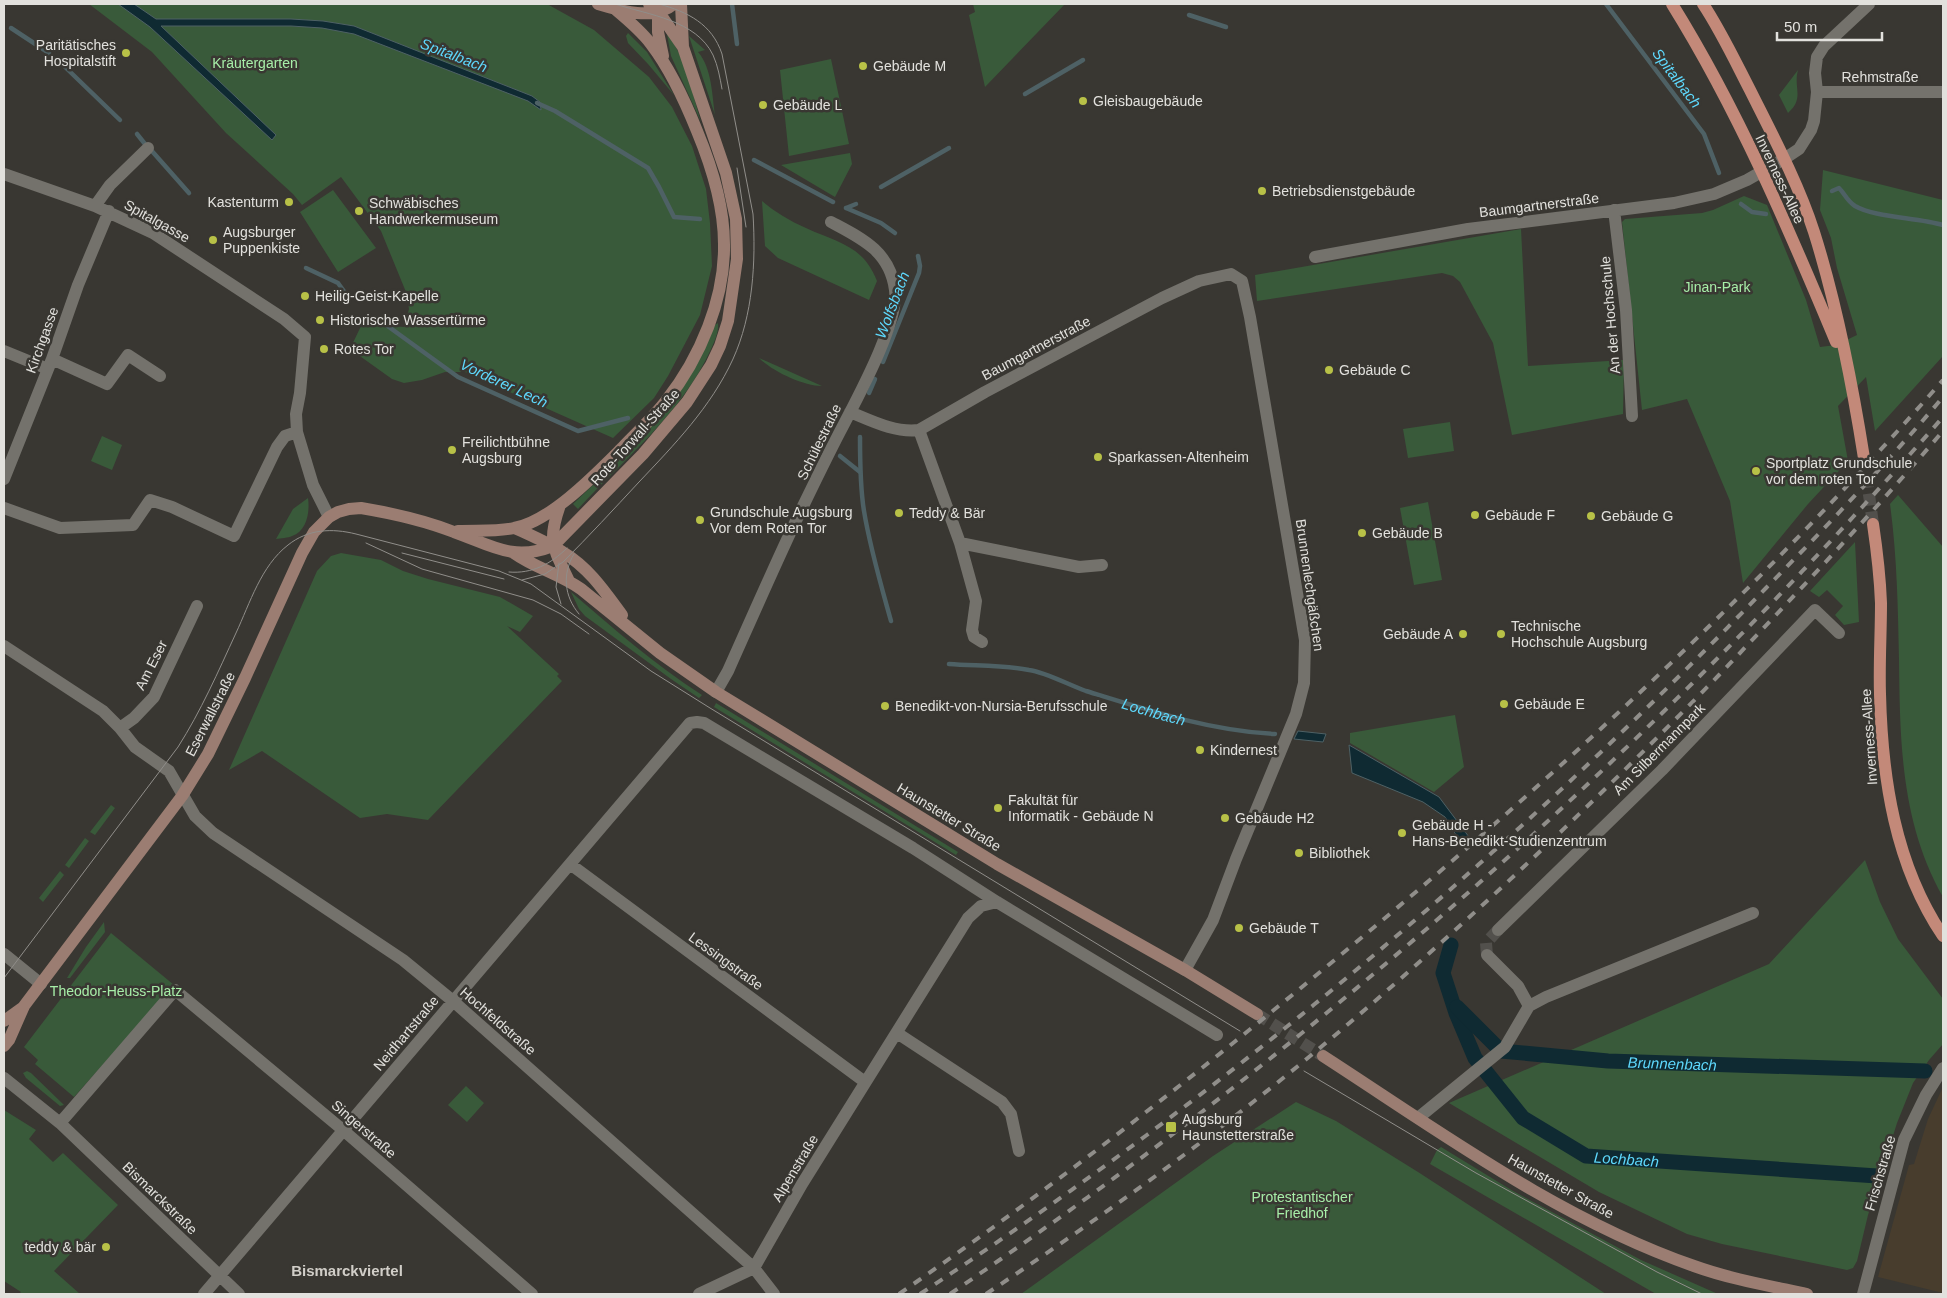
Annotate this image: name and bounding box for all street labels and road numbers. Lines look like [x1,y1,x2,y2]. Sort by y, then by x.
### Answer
street label: Rehmstraße [1841,69,1919,85]
street label: Inverness-Allee [1752,132,1808,226]
street label: Baumgartnerstraße [1478,190,1600,220]
street label: Spitalgasse [121,196,193,246]
street label: An der Hochschule [1597,255,1623,375]
street label: Kirchgasse [23,305,61,375]
street label: Baumgartnerstraße [979,313,1093,383]
street label: Rote-Torwall-Straße [587,385,683,489]
street label: Schülestraße [794,401,844,483]
street label: Brunnenlechgäßchen [1293,518,1327,652]
street label: Am Eser [132,637,170,693]
street label: Eserwallstraße [182,669,238,759]
street label: Inverness-Allee [1858,688,1880,786]
street label: Am Silbermannpark [1610,699,1709,798]
street label: Haunstetter Straße [894,780,1004,854]
street label: Lessingstraße [686,929,766,993]
street label: Hochfeldstraße [457,984,539,1058]
street label: Neidhartstraße [370,992,442,1074]
street label: Singerstraße [329,1097,400,1161]
street label: Alpenstraße [769,1131,821,1204]
street label: Frischstraße [1862,1133,1898,1213]
street label: Haunstetter Straße [1505,1150,1617,1222]
street label: Bismarckstraße [119,1158,201,1238]

